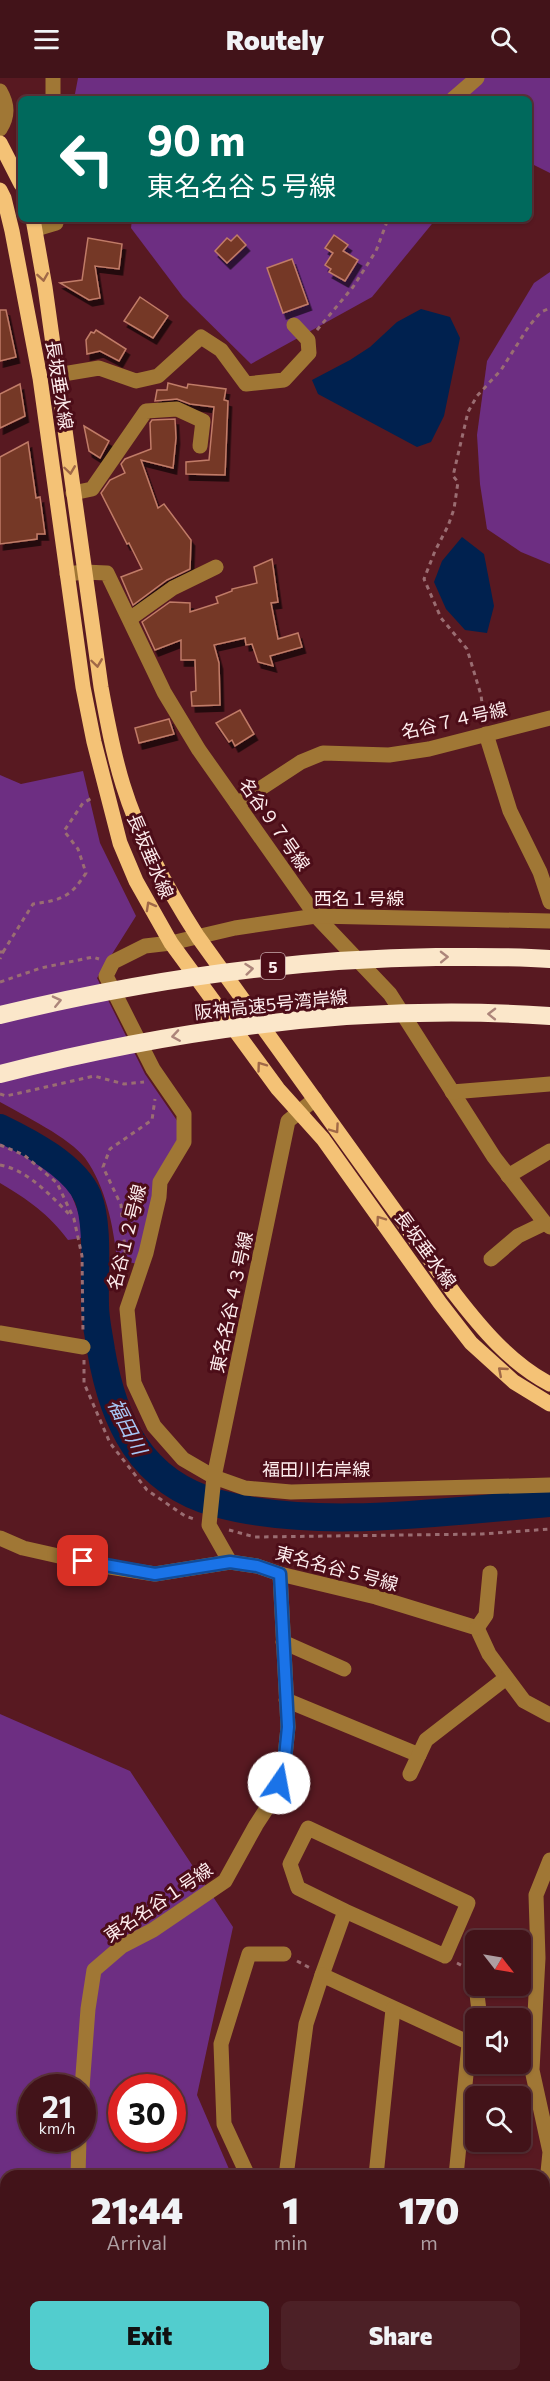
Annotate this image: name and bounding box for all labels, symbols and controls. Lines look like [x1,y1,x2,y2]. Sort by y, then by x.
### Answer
icon: menu [30,23,63,56]
text: Routely [226,23,324,56]
icon: search [487,23,520,56]
text: 90 m [147,113,246,165]
icon: left [48,120,126,198]
text: 東名名谷５号線 [147,169,336,202]
one-way arrow [37,272,49,281]
street label: 長坂垂水線 [42,339,78,431]
one-way arrow [64,465,76,474]
one-way arrow [91,658,103,667]
street label: 名谷７４号線 [399,697,509,743]
street label: 名谷９７号線 [235,773,315,875]
street label: 長坂垂水線 [123,810,179,902]
street label: 西名１号線 [314,887,404,909]
one-way arrow [146,902,157,912]
one-way arrow [439,951,448,963]
road number: 5 [261,953,285,979]
one-way arrow [245,963,254,976]
street label: 阪神高速5号湾岸線 [193,985,349,1023]
one-way arrow [52,996,62,1009]
one-way arrow [487,1008,496,1020]
one-way arrow [172,1029,181,1041]
one-way arrow [257,1061,268,1072]
one-way arrow [328,1122,339,1133]
street label: 名谷１２号線 [102,1182,150,1292]
street label: 長坂垂水線 [391,1206,461,1292]
one-way arrow [376,1215,387,1226]
street label: 東名名谷４３号線 [205,1229,257,1375]
one-way arrow [498,1367,509,1378]
water label: 福田川 [104,1394,153,1460]
street label: 福田川右岸線 [262,1458,370,1480]
pin [57,1535,108,1586]
street label: 東名名谷５号線 [273,1541,401,1595]
icon: arrive [66,1544,99,1577]
position arrow [247,1751,311,1815]
street label: 東名名谷１号線 [100,1858,216,1946]
north arrow [465,1930,531,1996]
map controls [465,1930,531,2152]
button: sound [465,2008,531,2074]
speed limit sign: 30 [108,2074,186,2152]
button: search [465,2086,531,2152]
text: 21 [42,2087,72,2124]
text: km/h [39,2119,75,2137]
text: 21:44 [91,2187,183,2231]
text: 1 [282,2187,299,2231]
text: 170 [398,2187,459,2231]
text: Arrival [107,2230,167,2254]
text: min [274,2230,308,2254]
text: m [420,2230,438,2254]
button: Exit [30,2301,269,2370]
button: Share [281,2301,520,2370]

